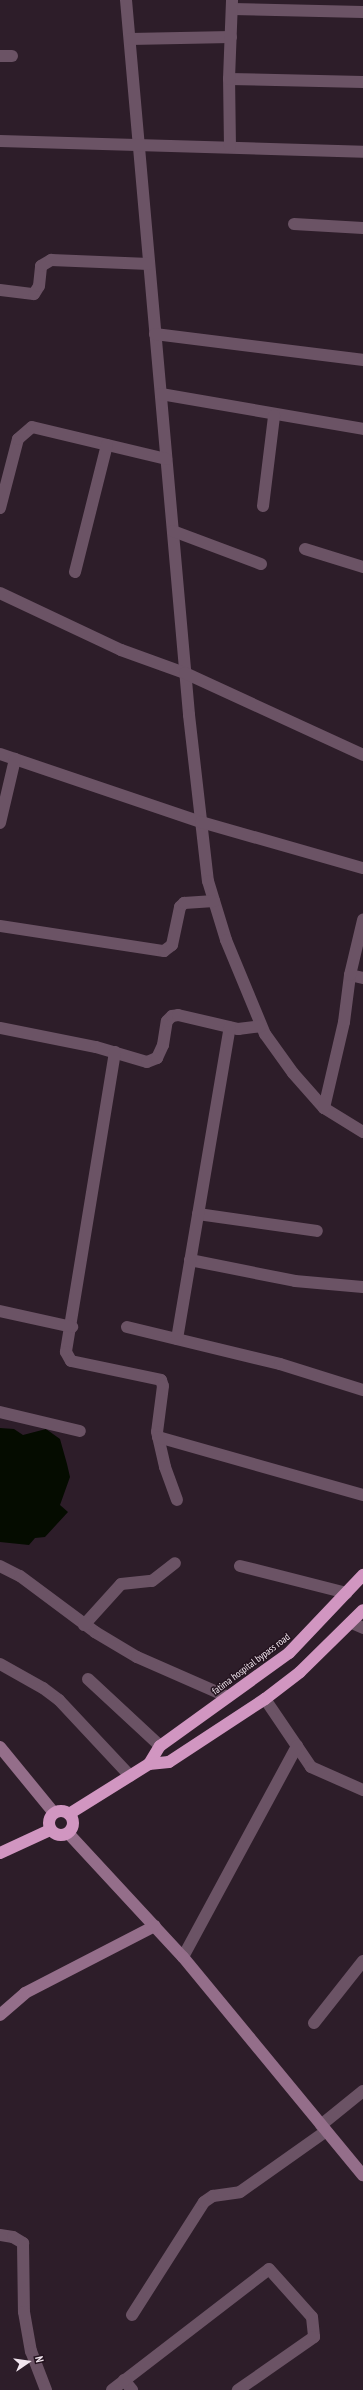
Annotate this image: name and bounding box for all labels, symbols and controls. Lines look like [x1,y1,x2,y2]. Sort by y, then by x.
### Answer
street label: fatima hospital bypass road [210,1631,292,1697]
north arrow [8,2342,48,2382]
text: N [32,2355,47,2364]

